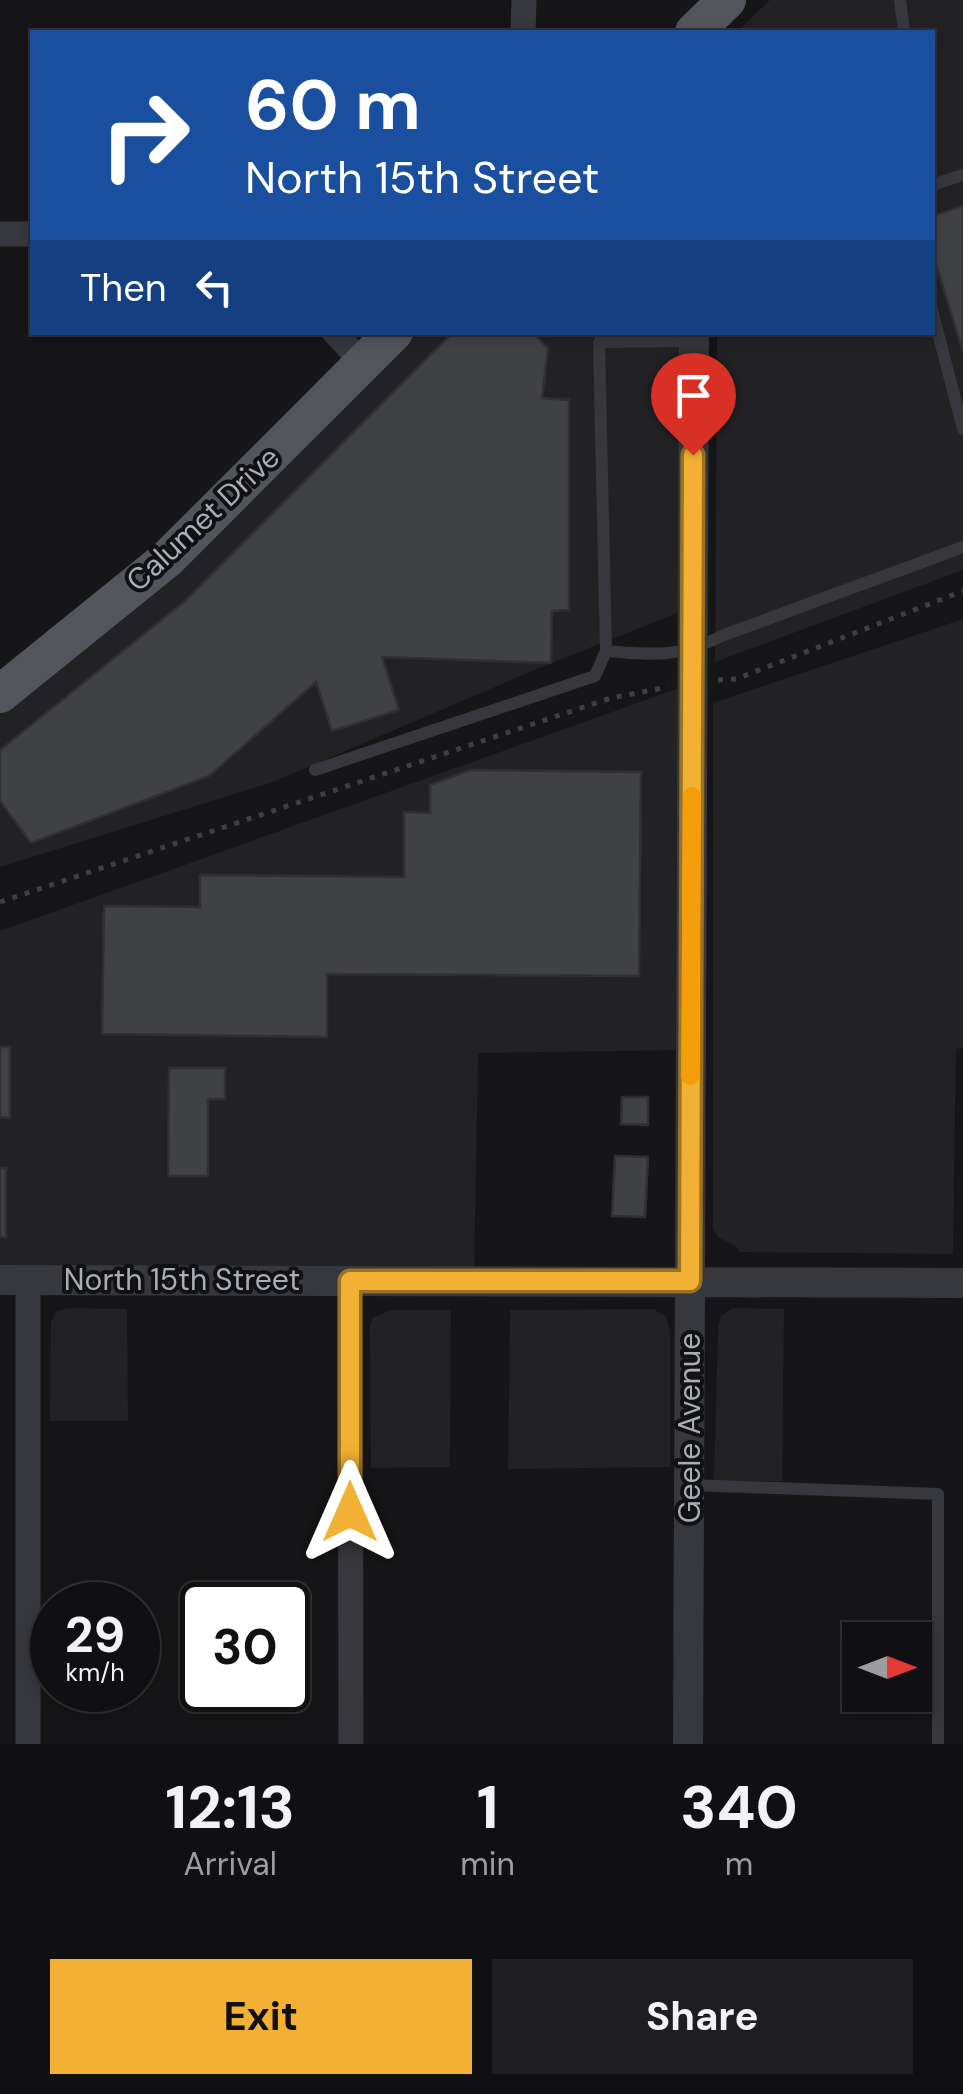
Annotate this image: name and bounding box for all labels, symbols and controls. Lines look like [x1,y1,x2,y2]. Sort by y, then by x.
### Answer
text: 60 m [245,60,421,151]
icon: right [80,70,210,200]
text: North 15th Street [245,148,599,207]
icon: left [187,260,242,315]
text: Then [80,263,167,313]
pin [651,353,736,456]
icon: arrive [666,368,721,423]
street label: Calumet Drive [118,438,288,600]
street label: North 15th Street [64,1260,300,1299]
street label: Geele Avenue [670,1333,709,1523]
position arrow [298,1460,402,1564]
speed limit sign: 30 [180,1582,310,1712]
text: 29 [65,1602,125,1668]
north arrow [842,1622,932,1712]
map controls [842,1622,932,1712]
text: km/h [65,1656,125,1689]
text: 12:13 [165,1768,295,1847]
text: 1 [477,1768,499,1847]
text: 340 [680,1768,798,1847]
text: Arrival [184,1843,277,1885]
text: min [460,1843,515,1885]
text: m [725,1843,753,1885]
button: Exit [50,1959,472,2074]
button: Share [492,1959,913,2074]

